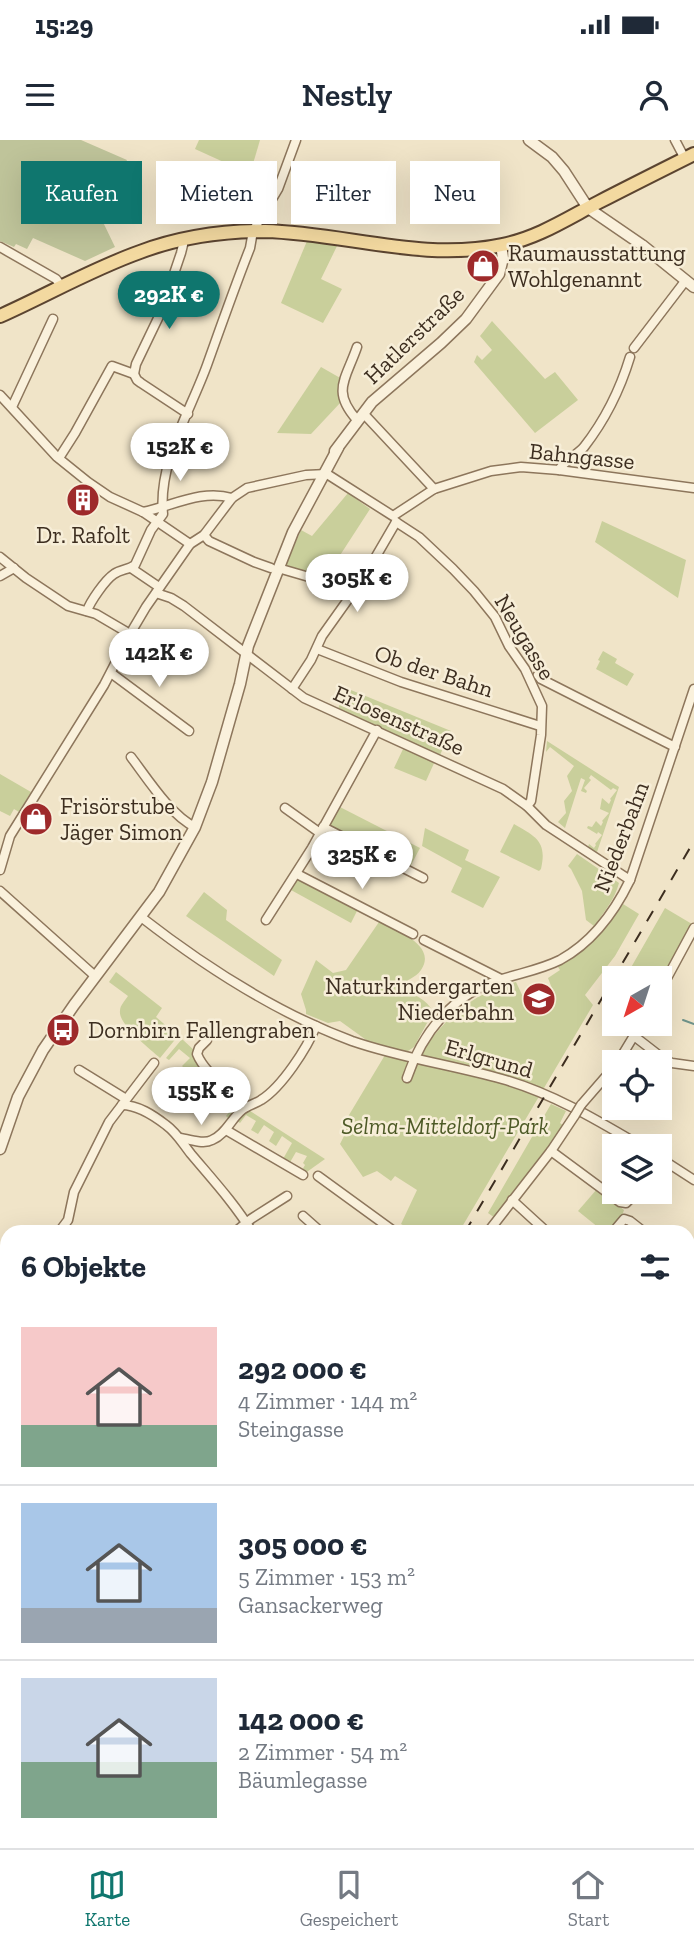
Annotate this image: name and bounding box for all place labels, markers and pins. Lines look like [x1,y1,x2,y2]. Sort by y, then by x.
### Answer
place label: Raumausstattung Wohlgenannt [508,239,686,293]
shop icon: Raumausstattung Wohlgenannt [464,247,502,285]
pin: 292K € [112,272,226,331]
pin: 152K € [123,424,237,483]
building icon: Dr. Rafolt [64,481,102,519]
place label: Dr. Rafolt [36,521,131,549]
pin: 305K € [300,554,414,614]
pin: 142K € [102,630,216,689]
place label: Frisörstube Jäger Simon [60,792,182,846]
shop icon: Frisörstube Jäger Simon [17,800,55,838]
pin: 325K € [305,832,419,891]
place label: Naturkindergarten Niederbahn [325,972,514,1026]
school or university icon: Naturkindergarten Niederbahn [520,980,558,1018]
bus stop icon: Dornbirn Fallengraben [44,1011,82,1049]
place label: Dornbirn Fallengraben [88,1016,315,1044]
pin: 155K € [144,1068,258,1127]

